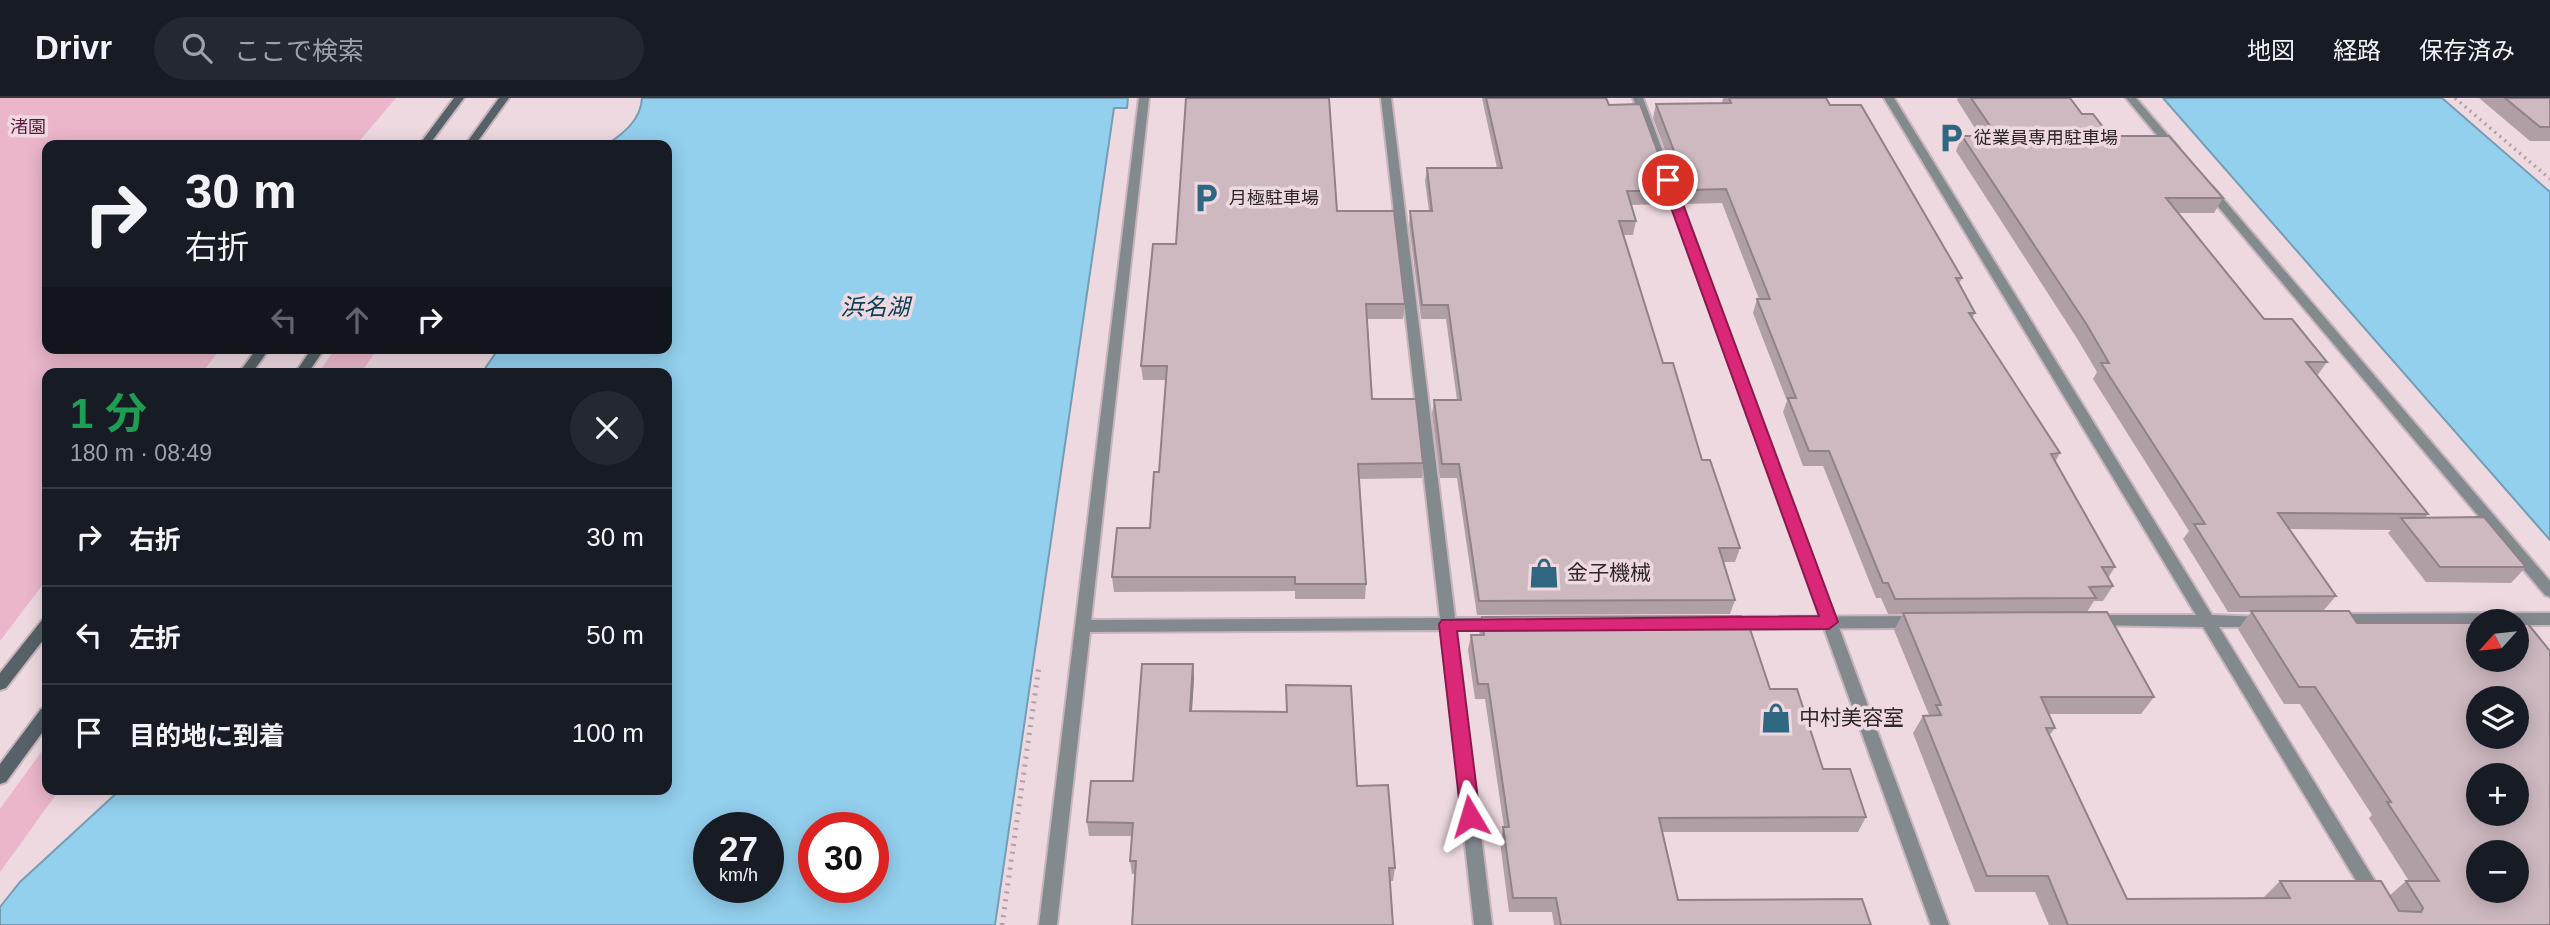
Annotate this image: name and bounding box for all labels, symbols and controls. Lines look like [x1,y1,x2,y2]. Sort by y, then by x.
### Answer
search box [154,17,644,80]
text: Drivr [35,29,112,66]
icon: search [178,29,216,67]
text: ここで検索 [234,36,364,66]
text: 地図 [2247,37,2295,64]
text: 経路 [2333,37,2381,64]
text: 保存済み [2419,37,2515,64]
park label: 渚園 [10,117,46,137]
parking icon: 従業員専用駐車場 [1934,121,1968,155]
place label: 従業員専用駐車場 [1974,128,2118,148]
pin [1638,150,1698,210]
icon: arrive [1649,161,1687,199]
text: 30 m [185,164,297,218]
icon: right [70,168,161,259]
parking icon: 月極駐車場 [1189,181,1223,215]
place label: 月極駐車場 [1229,188,1319,208]
text: 右折 [185,229,249,265]
water label: 浜名湖 [841,294,913,320]
icon: left [265,301,303,339]
icon: ahead [338,301,376,339]
icon: right [411,301,449,339]
text: 1 分 [70,390,147,437]
button: close [570,391,644,465]
text: 180 m · 08:49 [70,440,212,466]
icon: right [70,518,108,556]
text: 30 m [586,522,644,552]
text: 右折 [129,525,181,555]
shop icon: 金子機械 [1527,556,1561,590]
place label: 金子機械 [1567,561,1651,584]
north arrow [2466,609,2529,672]
map controls [2466,609,2529,903]
icon: left [70,616,108,654]
text: 50 m [586,620,644,650]
text: 左折 [129,623,181,653]
button: layers [2466,686,2529,749]
shop icon: 中村美容室 [1759,701,1793,735]
place label: 中村美容室 [1799,706,1904,729]
icon: arrive [70,714,108,752]
text: 100 m [572,718,644,748]
text: 目的地に到着 [129,721,285,751]
button: + [2466,763,2529,826]
position arrow [1433,779,1507,853]
speed limit sign: 30 [798,812,889,903]
text: 27 [719,829,758,868]
button: − [2466,840,2529,903]
text: km/h [719,865,758,885]

